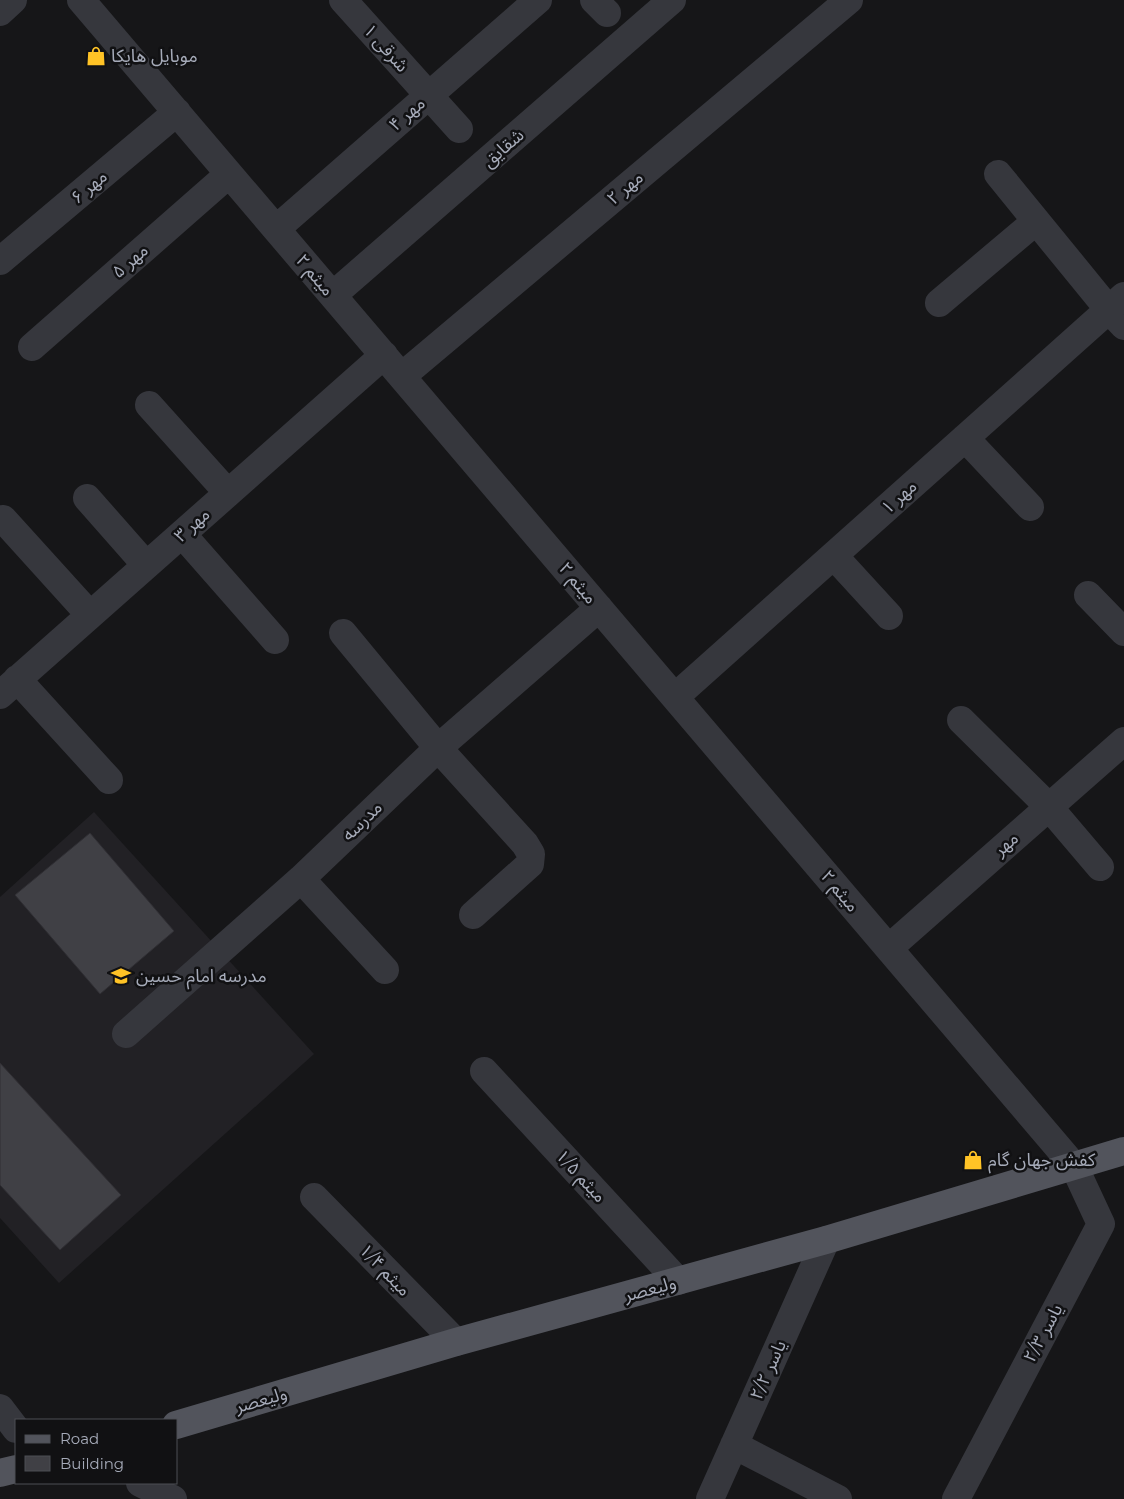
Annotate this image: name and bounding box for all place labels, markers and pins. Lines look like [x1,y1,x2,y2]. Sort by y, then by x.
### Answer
shop icon: موبایل هایکا [85,45,107,67]
place label: موبایل هایکا [111,45,198,67]
school or university icon: مدرسه امام حسین [110,965,132,987]
place label: مدرسه امام حسین [136,965,267,990]
shop icon: کفش جهان گام [962,1149,984,1171]
place label: کفش جهان گام [988,1149,1096,1174]

